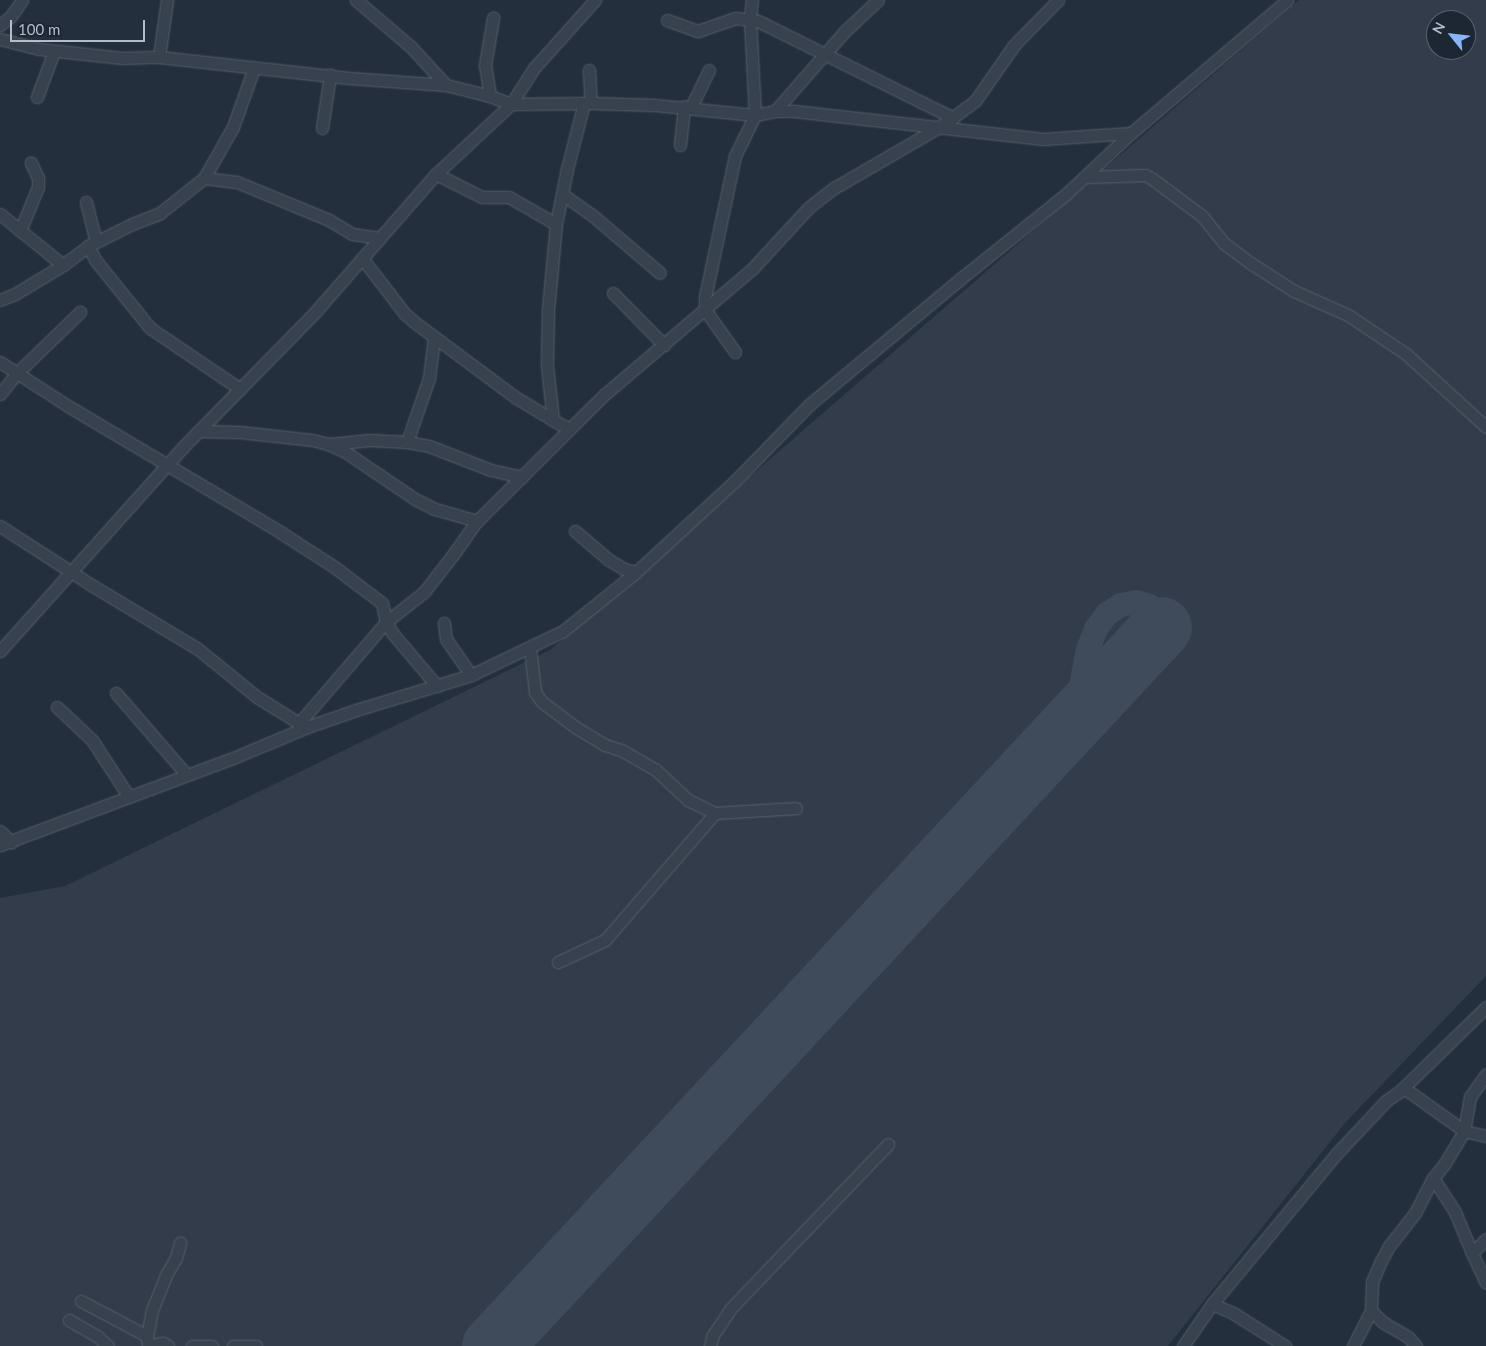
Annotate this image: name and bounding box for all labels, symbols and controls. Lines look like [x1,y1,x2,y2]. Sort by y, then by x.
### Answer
scale bar [12,10,148,42]
north arrow [1426,10,1476,60]
text: N [1428,19,1448,37]
text: 100 m [18,20,60,38]

